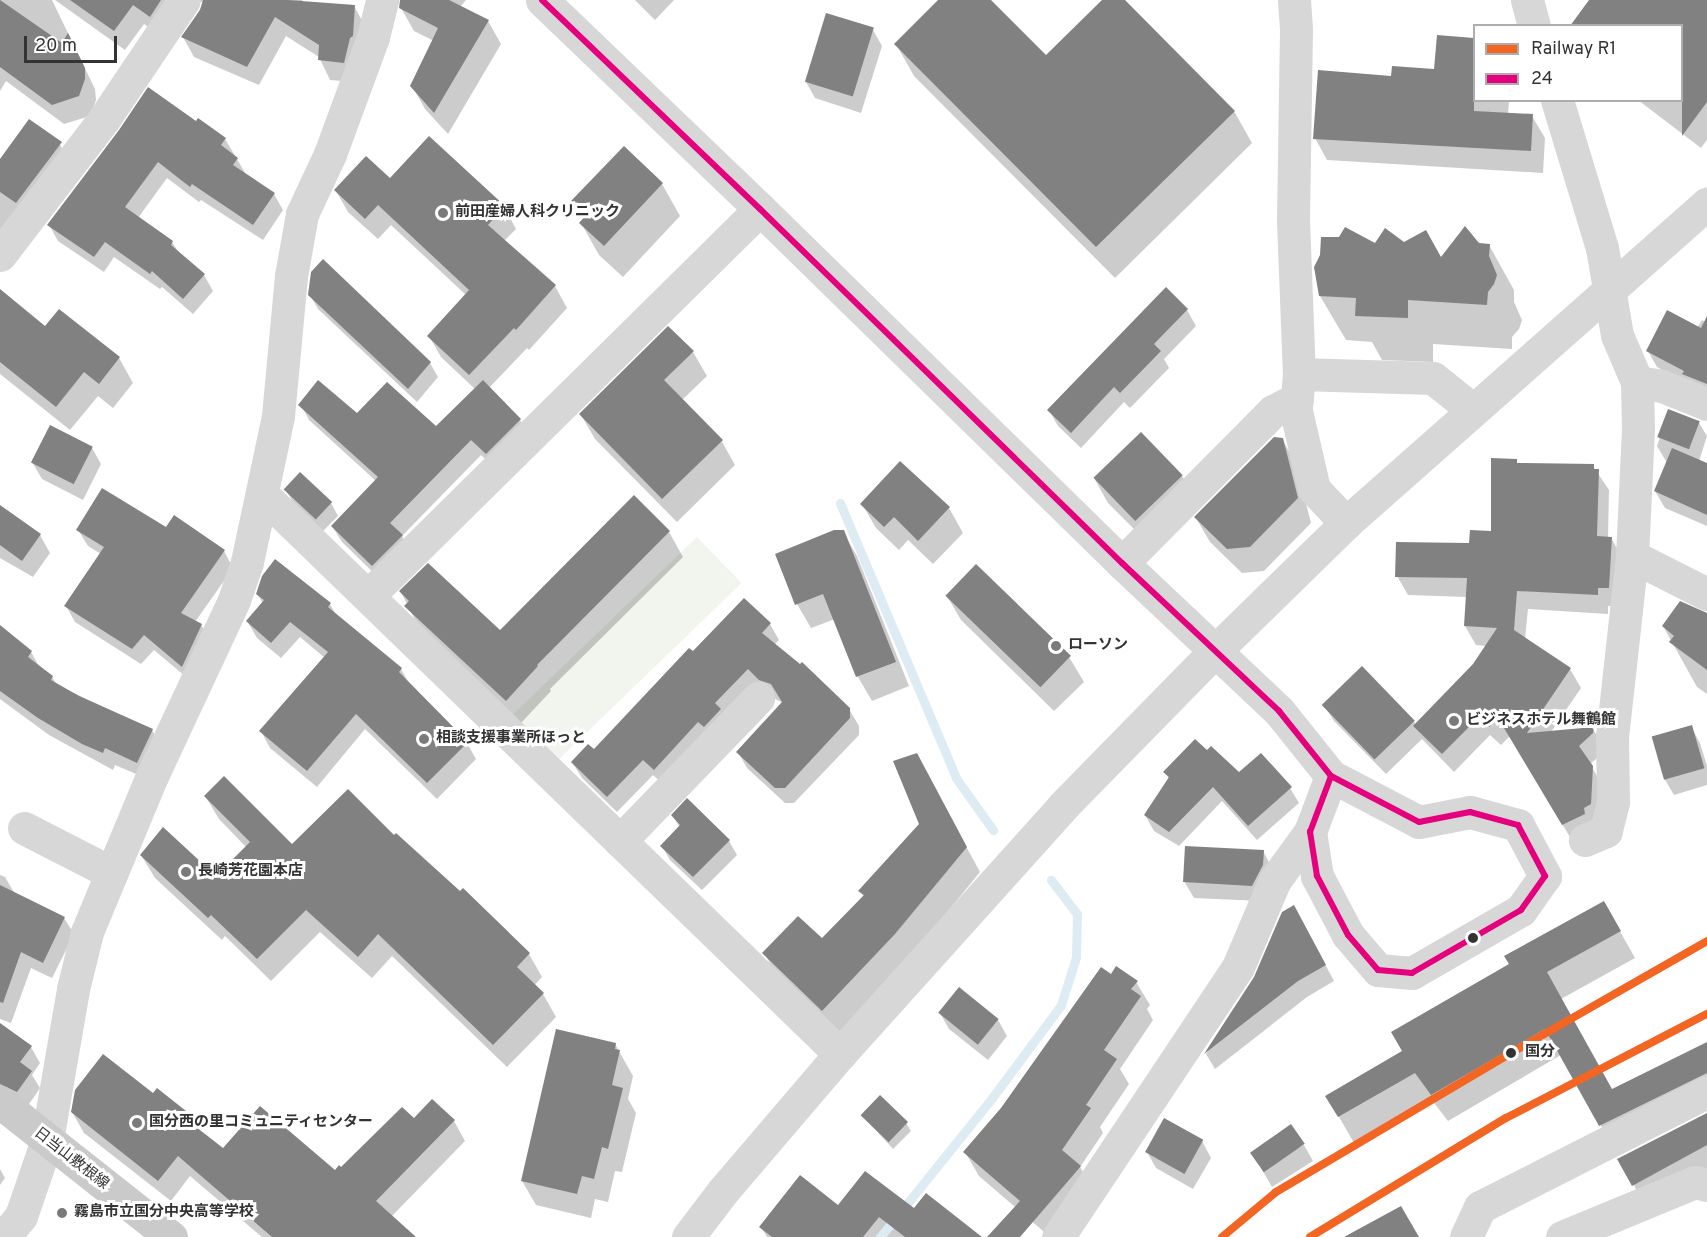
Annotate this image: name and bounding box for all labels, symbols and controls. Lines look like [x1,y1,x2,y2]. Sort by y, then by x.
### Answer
scale bar [27,24,120,62]
legend [1473,24,1683,102]
text: 20 m [35,35,77,58]
text: Railway R1 [1531,38,1616,61]
text: 24 [1531,68,1553,91]
place label: 前田産婦人科クリニック [455,204,620,222]
marker: 前田産婦人科クリニック [436,206,450,220]
place label: ローソン [1068,637,1128,655]
marker: ローソン [1049,639,1063,653]
place label: ビジネスホテル舞鶴館 [1466,712,1616,730]
marker: ビジネスホテル舞鶴館 [1447,714,1461,728]
place label: 相談支援事業所ほっと [436,730,586,748]
marker: 相談支援事業所ほっと [417,732,431,746]
place label: 長崎芳花園本店 [198,863,303,881]
marker: 長崎芳花園本店 [179,865,193,879]
unlabelled marker [1467,932,1479,944]
marker: 国分 [1502,1044,1520,1062]
place label: 国分 [1525,1044,1555,1062]
place label: 国分西の里コミュニティセンター [149,1114,374,1132]
marker: 国分西の里コミュニティセンター [130,1116,144,1130]
street label: 日当山敷根線 [30,1124,112,1194]
place label: 霧島市立国分中央高等学校 [74,1204,254,1222]
marker: 霧島市立国分中央高等学校 [55,1206,69,1220]

